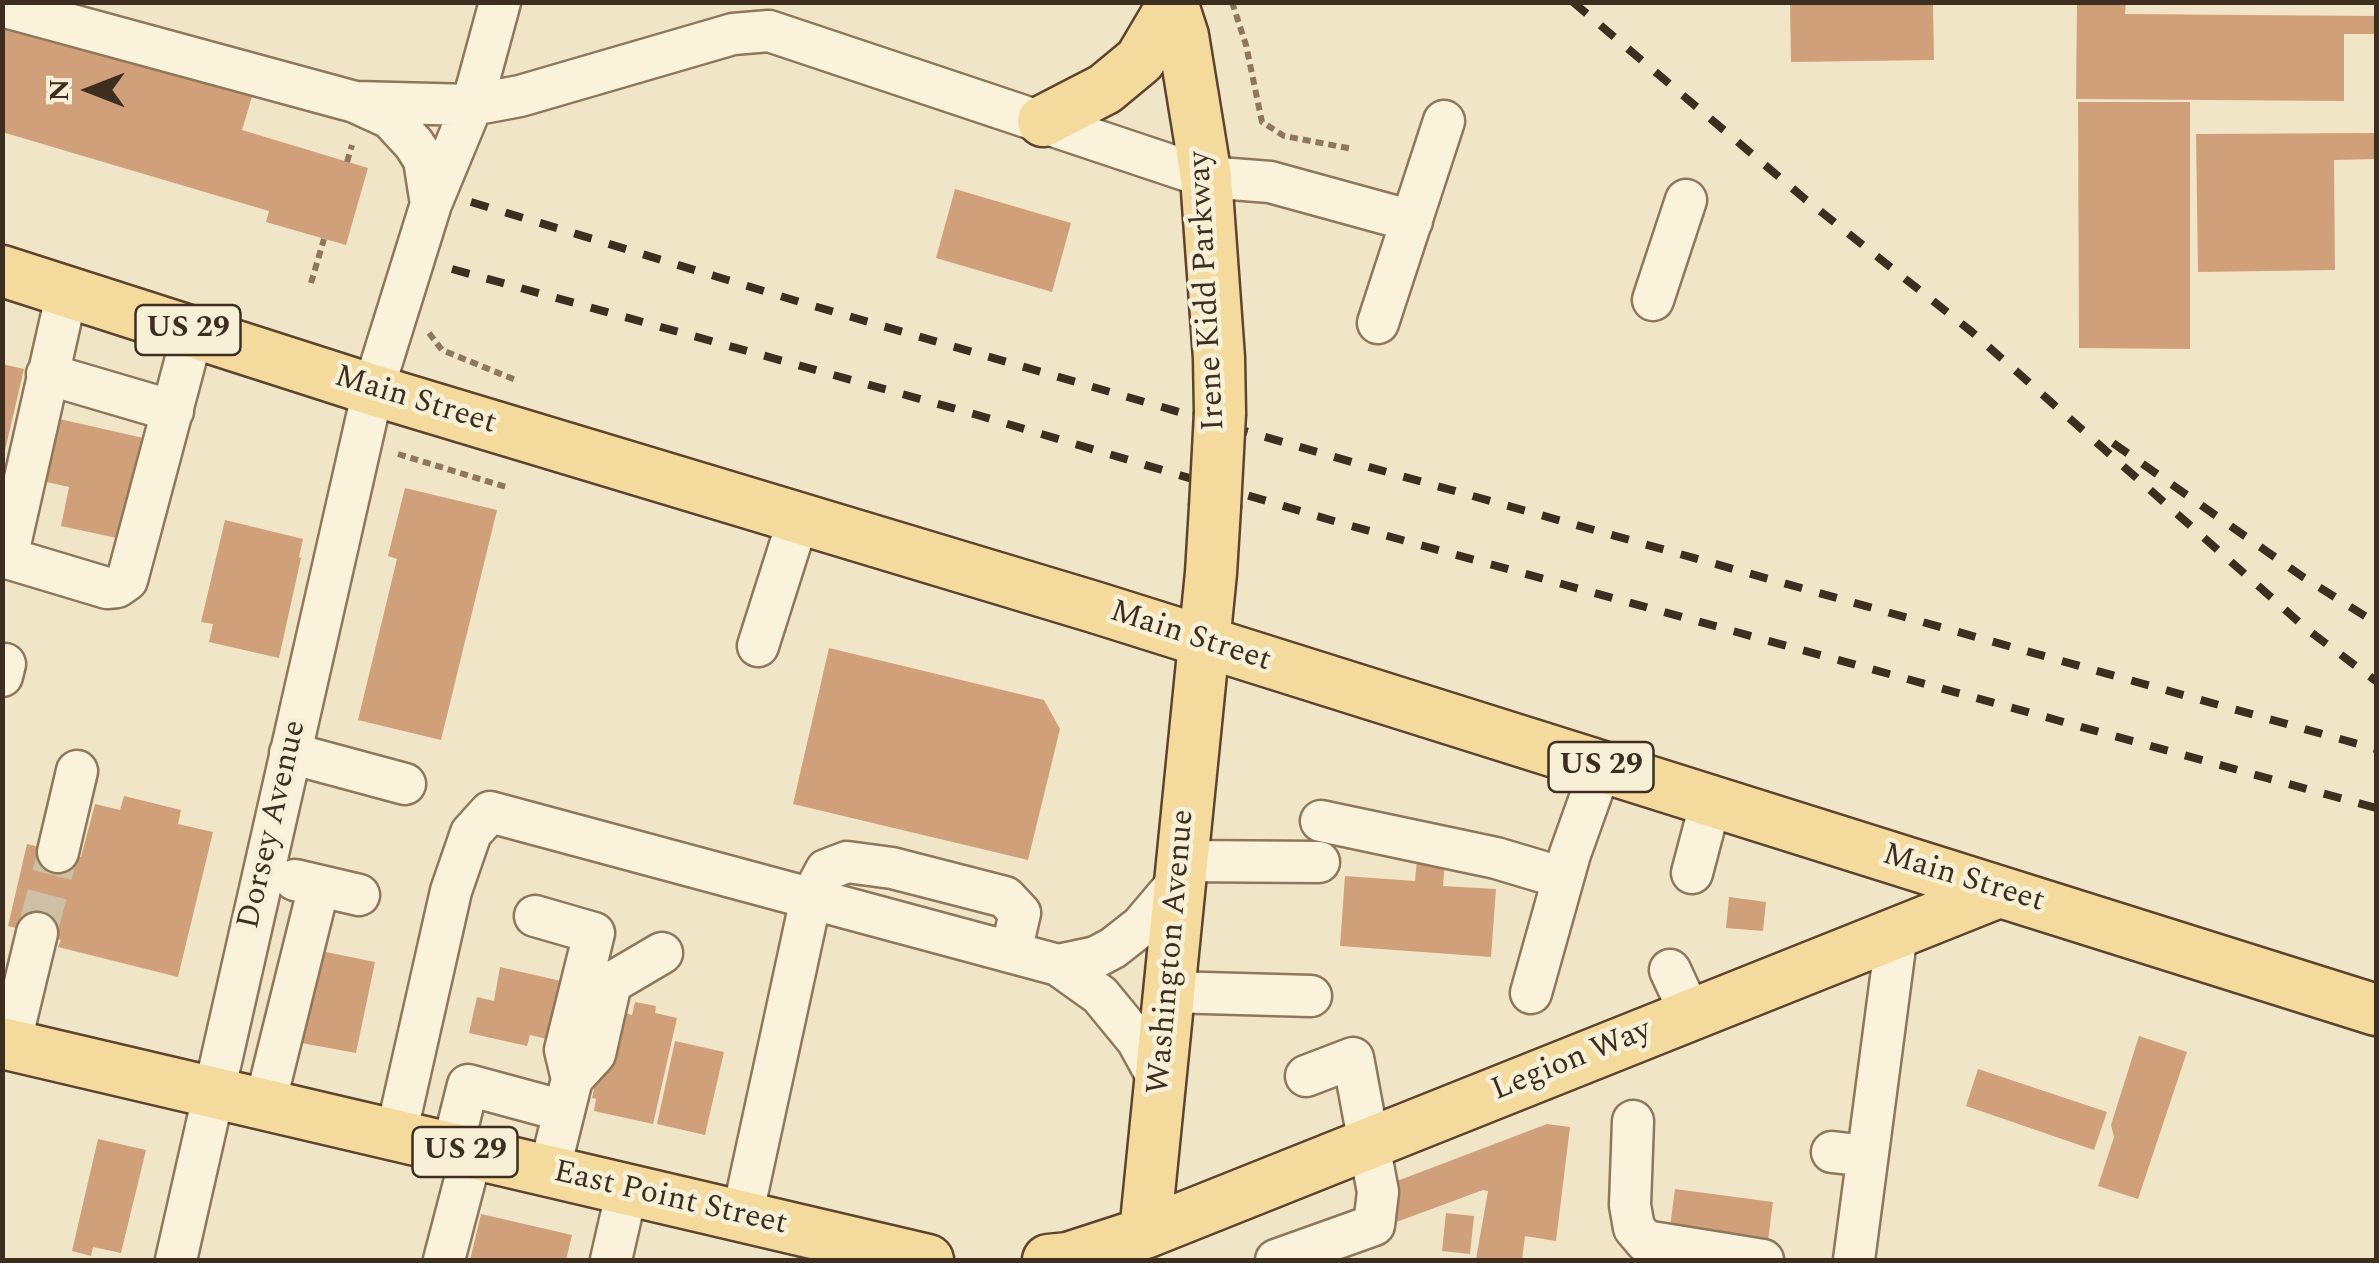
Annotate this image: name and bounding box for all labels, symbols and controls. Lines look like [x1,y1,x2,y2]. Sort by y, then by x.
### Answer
north arrow [40,40,140,140]
text: N [38,79,81,101]
street label: Irene Kidd Parkway [1182,150,1236,432]
road number: US 29 [136,305,240,355]
street label: Main Street [330,359,500,445]
street label: Main Street [1105,594,1275,682]
street label: Dorsey Avenue [231,717,317,933]
road number: US 29 [1548,742,1654,792]
street label: Washington Avenue [1141,808,1205,1096]
street label: Main Street [1878,837,2048,923]
street label: Legion Way [1487,1013,1657,1111]
road number: US 29 [412,1127,518,1177]
street label: East Point Street [550,1154,790,1246]

